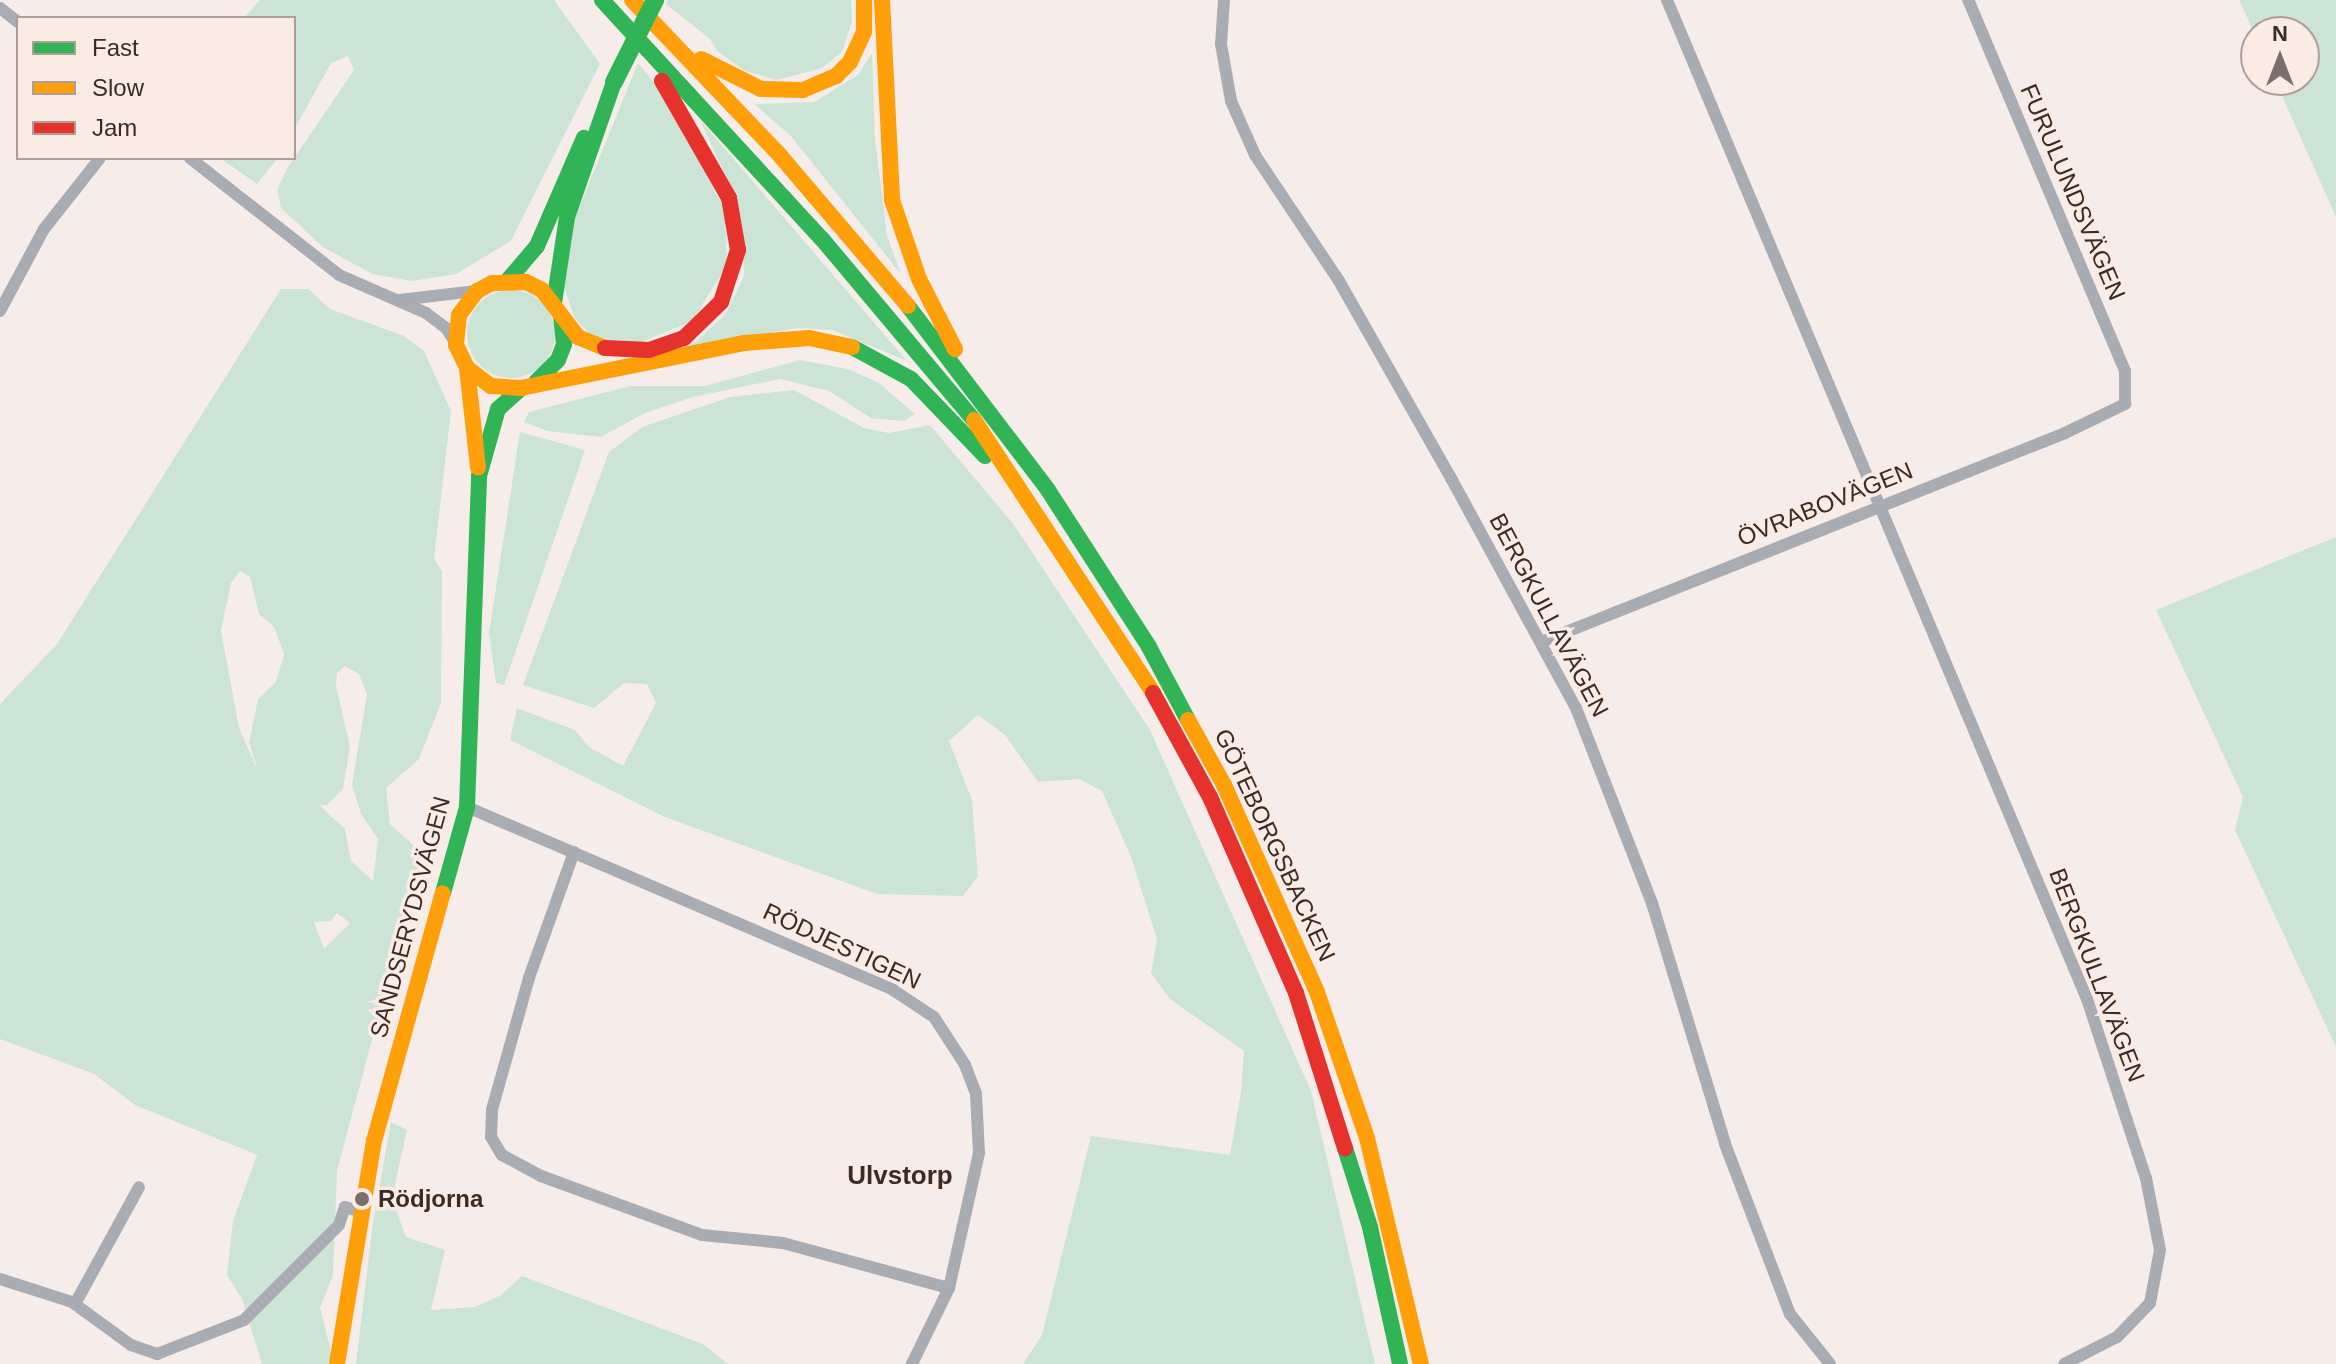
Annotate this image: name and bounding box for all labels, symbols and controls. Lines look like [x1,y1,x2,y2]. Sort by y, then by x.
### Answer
legend [16,16,296,160]
north arrow [2240,16,2320,96]
text: N [2272,21,2288,46]
text: Fast [92,34,139,61]
text: Slow [92,74,144,101]
street label: FURULUNDSVÄGEN [2014,80,2132,304]
text: Jam [92,114,137,141]
street label: ÖVRABOVÄGEN [1733,456,1917,552]
street label: BERGKULLAVÄGEN [1483,508,1615,722]
street label: GÖTEBORGSBACKEN [1208,724,1342,966]
street label: SANDSERYDSVÄGEN [364,793,456,1041]
street label: BERGKULLAVÄGEN [2043,864,2151,1086]
street label: RÖDJESTIGEN [759,897,925,995]
district label: Ulvstorp [847,1160,953,1192]
place label: Rödjorna [378,1185,483,1213]
marker: Rödjorna [353,1190,371,1208]

